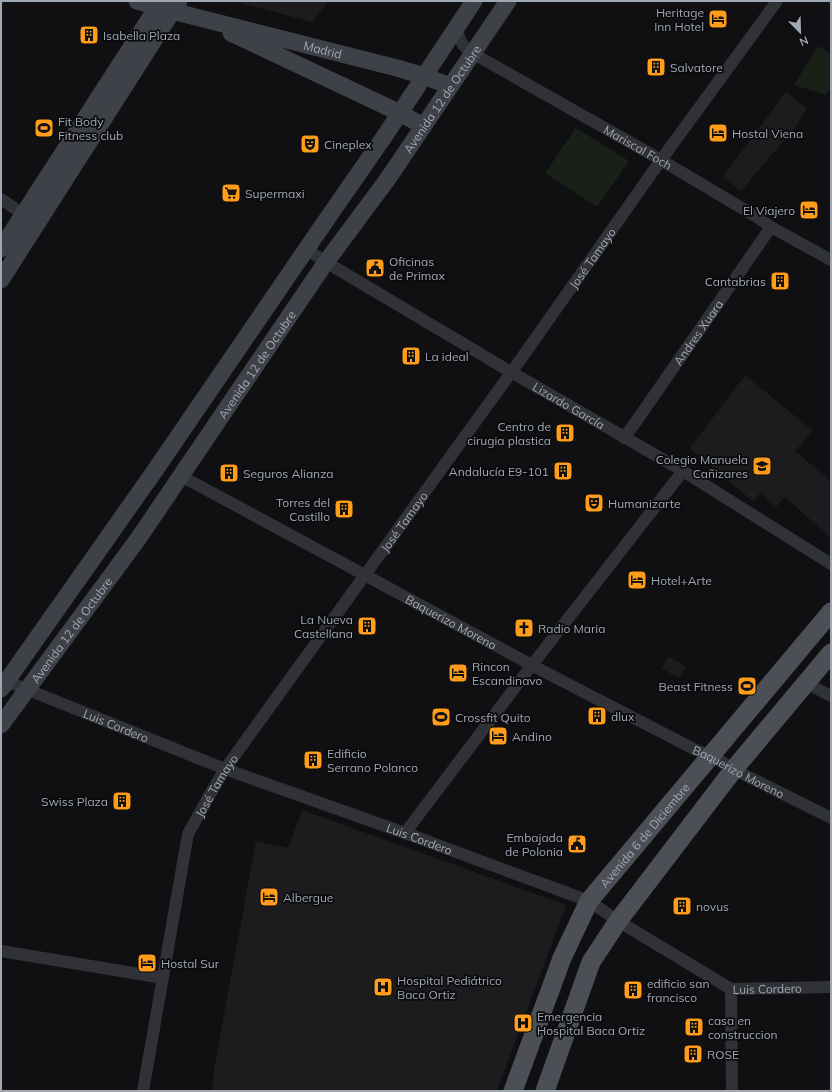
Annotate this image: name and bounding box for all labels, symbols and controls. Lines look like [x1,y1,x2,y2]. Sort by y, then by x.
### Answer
place label: Heritage Inn Hotel [654,5,704,34]
hotel icon: Heritage Inn Hotel [707,8,729,30]
north arrow [780,12,820,52]
building icon: Isabella Plaza [78,24,100,46]
place label: Isabella Plaza [103,28,180,43]
text: N [797,33,810,49]
street label: Madrid [302,37,344,61]
street label: Avenida 12 de Octubre [400,42,484,156]
building icon: Salvatore [645,56,667,78]
place label: Salvatore [670,60,723,75]
place label: Fit Body Fitness club [58,114,123,143]
sports icon: Fit Body Fitness club [33,117,55,139]
street label: Mariscal Foch [601,122,675,173]
hotel icon: Hostal Viena [707,122,729,144]
place label: Hostal Viena [732,126,803,141]
theatre icon: Cineplex [299,133,321,155]
place label: Cineplex [324,137,372,152]
supermarket icon: Supermaxi [220,182,242,204]
place label: Supermaxi [245,186,305,201]
hotel icon: El Viajero [798,199,820,221]
place label: El Viajero [743,203,795,218]
street label: José Tamayo [566,224,619,291]
place label: Oficinas de Primax [389,254,446,283]
public building icon: Oficinas de Primax [364,257,386,279]
building icon: Cantabrias [769,270,791,292]
place label: Cantabrias [705,274,766,289]
street label: Andres Xuara [670,297,726,368]
street label: Avenida 12 de Octubre [214,307,299,421]
building icon: La ideal [400,345,422,367]
place label: La ideal [425,349,469,364]
street label: Lizardo García [530,379,608,432]
place label: Centro de cirugia plastica [467,419,551,448]
building icon: Centro de cirugia plastica [554,422,576,444]
place label: Colegio Manuela Cañizares [656,452,748,481]
school or university icon: Colegio Manuela Cañizares [751,455,773,477]
building icon: Andalucía E9-101 [552,460,574,482]
building icon: Seguros Alianza [218,462,240,484]
place label: Andalucía E9-101 [449,464,549,479]
place label: Seguros Alianza [243,466,334,481]
street label: José Tamayo [377,488,431,555]
theatre icon: Humanizarte [583,492,605,514]
place label: Torres del Castillo [276,495,330,524]
place label: Humanizarte [608,496,680,511]
building icon: Torres del Castillo [333,498,355,520]
hotel icon: Hotel+Arte [626,569,648,591]
place label: Hotel+Arte [651,573,712,588]
street label: Avenida 12 de Octubre [27,574,115,686]
street label: Baquerizo Moreno [403,591,500,652]
place label: La Nueva Castellana [294,612,353,641]
building icon: La Nueva Castellana [356,615,378,637]
church icon: Radio Maria [513,617,535,639]
place label: Radio Maria [538,621,605,636]
place label: Rincon Escandinavo [472,659,543,688]
hotel icon: Rincon Escandinavo [447,662,469,684]
sports icon: Beast Fitness [736,675,758,697]
place label: Beast Fitness [659,679,733,694]
street label: Luis Cordero [81,705,151,745]
building icon: dlux [586,705,608,727]
sports icon: Crossfit Quito [430,706,452,728]
place label: dlux [611,709,635,724]
place label: Crossfit Quito [455,710,531,725]
hotel icon: Andino [487,725,509,747]
place label: Andino [512,729,552,744]
street label: Baquerizo Moreno [690,742,787,801]
place label: Edificio Serrano Polanco [327,746,418,775]
building icon: Edificio Serrano Polanco [302,749,324,771]
street label: José Tamayo [191,751,241,820]
street label: Avenida 6 de Diciembre [596,780,692,890]
building icon: Swiss Plaza [111,790,133,812]
place label: Swiss Plaza [41,794,108,809]
street label: Luis Cordero [385,820,455,857]
place label: Embajada de Polonia [505,830,563,859]
public building icon: Embajada de Polonia [566,833,588,855]
hotel icon: Albergue [258,886,280,908]
place label: Albergue [283,890,333,905]
building icon: novus [671,895,693,917]
place label: novus [696,899,729,914]
hotel icon: Hostal Sur [136,952,158,974]
place label: Hostal Sur [161,956,220,971]
place label: Hospital Pediátrico Baca Ortiz [397,973,502,1002]
hospital icon: Hospital Pediátrico Baca Ortiz [372,976,394,998]
place label: edificio san francisco [647,976,709,1005]
building icon: edificio san francisco [622,979,644,1001]
street label: Luis Cordero [733,980,802,996]
place label: Emergencia Hospital Baca Ortiz [537,1009,645,1038]
hospital icon: Emergencia Hospital Baca Ortiz [512,1012,534,1034]
place label: casa en construccion [708,1013,778,1042]
building icon: casa en construccion [683,1016,705,1038]
building icon: ROSE [682,1043,704,1065]
place label: ROSE [707,1047,739,1062]

